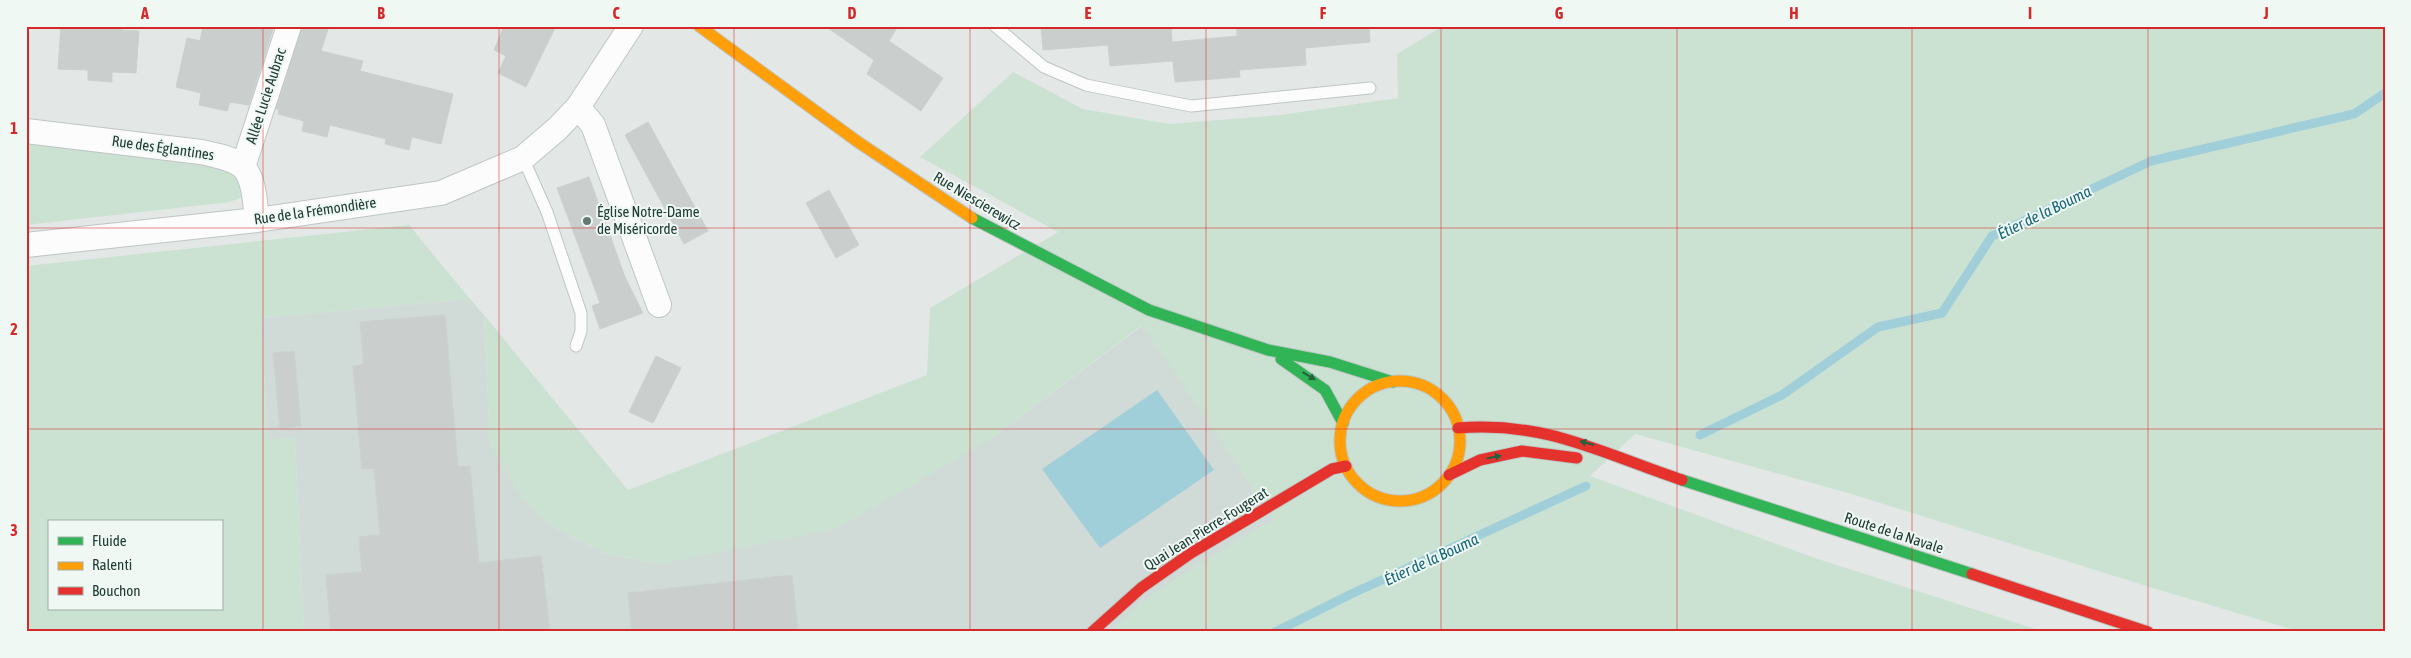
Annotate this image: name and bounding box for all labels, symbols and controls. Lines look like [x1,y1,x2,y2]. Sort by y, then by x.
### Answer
text: A [140,4,149,22]
text: B [377,4,385,22]
text: C [612,4,620,22]
text: D [848,4,857,22]
text: E [1085,4,1092,22]
text: F [1320,4,1327,22]
text: G [1555,4,1564,22]
text: H [1789,4,1799,22]
text: I [2028,4,2032,22]
text: J [2262,4,2269,22]
street label: Allée Lucie Aubrac [242,45,289,146]
text: 1 [10,119,18,137]
street label: Rue des Églantines [111,132,215,163]
street label: Rue Niescierewicz [931,168,1024,233]
water label: Étier de la Bouma [1994,181,2094,242]
street label: Rue de la Frémondière [253,193,377,228]
place label: Église Notre-Dame de Miséricorde [597,203,700,237]
marker: Église Notre-Dame de Miséricorde [581,215,593,227]
text: 2 [10,320,18,338]
one-way arrow [1302,371,1315,380]
one-way arrow [1579,439,1594,447]
one-way arrow [1486,453,1502,461]
street label: Quai Jean-Pierre-Fougerat [1140,483,1271,574]
street label: Route de la Navale [1842,508,1946,557]
legend [48,520,222,610]
text: 3 [10,521,18,539]
water label: Étier de la Bouma [1381,529,1481,589]
text: Fluide [92,532,127,549]
text: Ralenti [92,556,132,573]
text: Bouchon [92,582,141,599]

